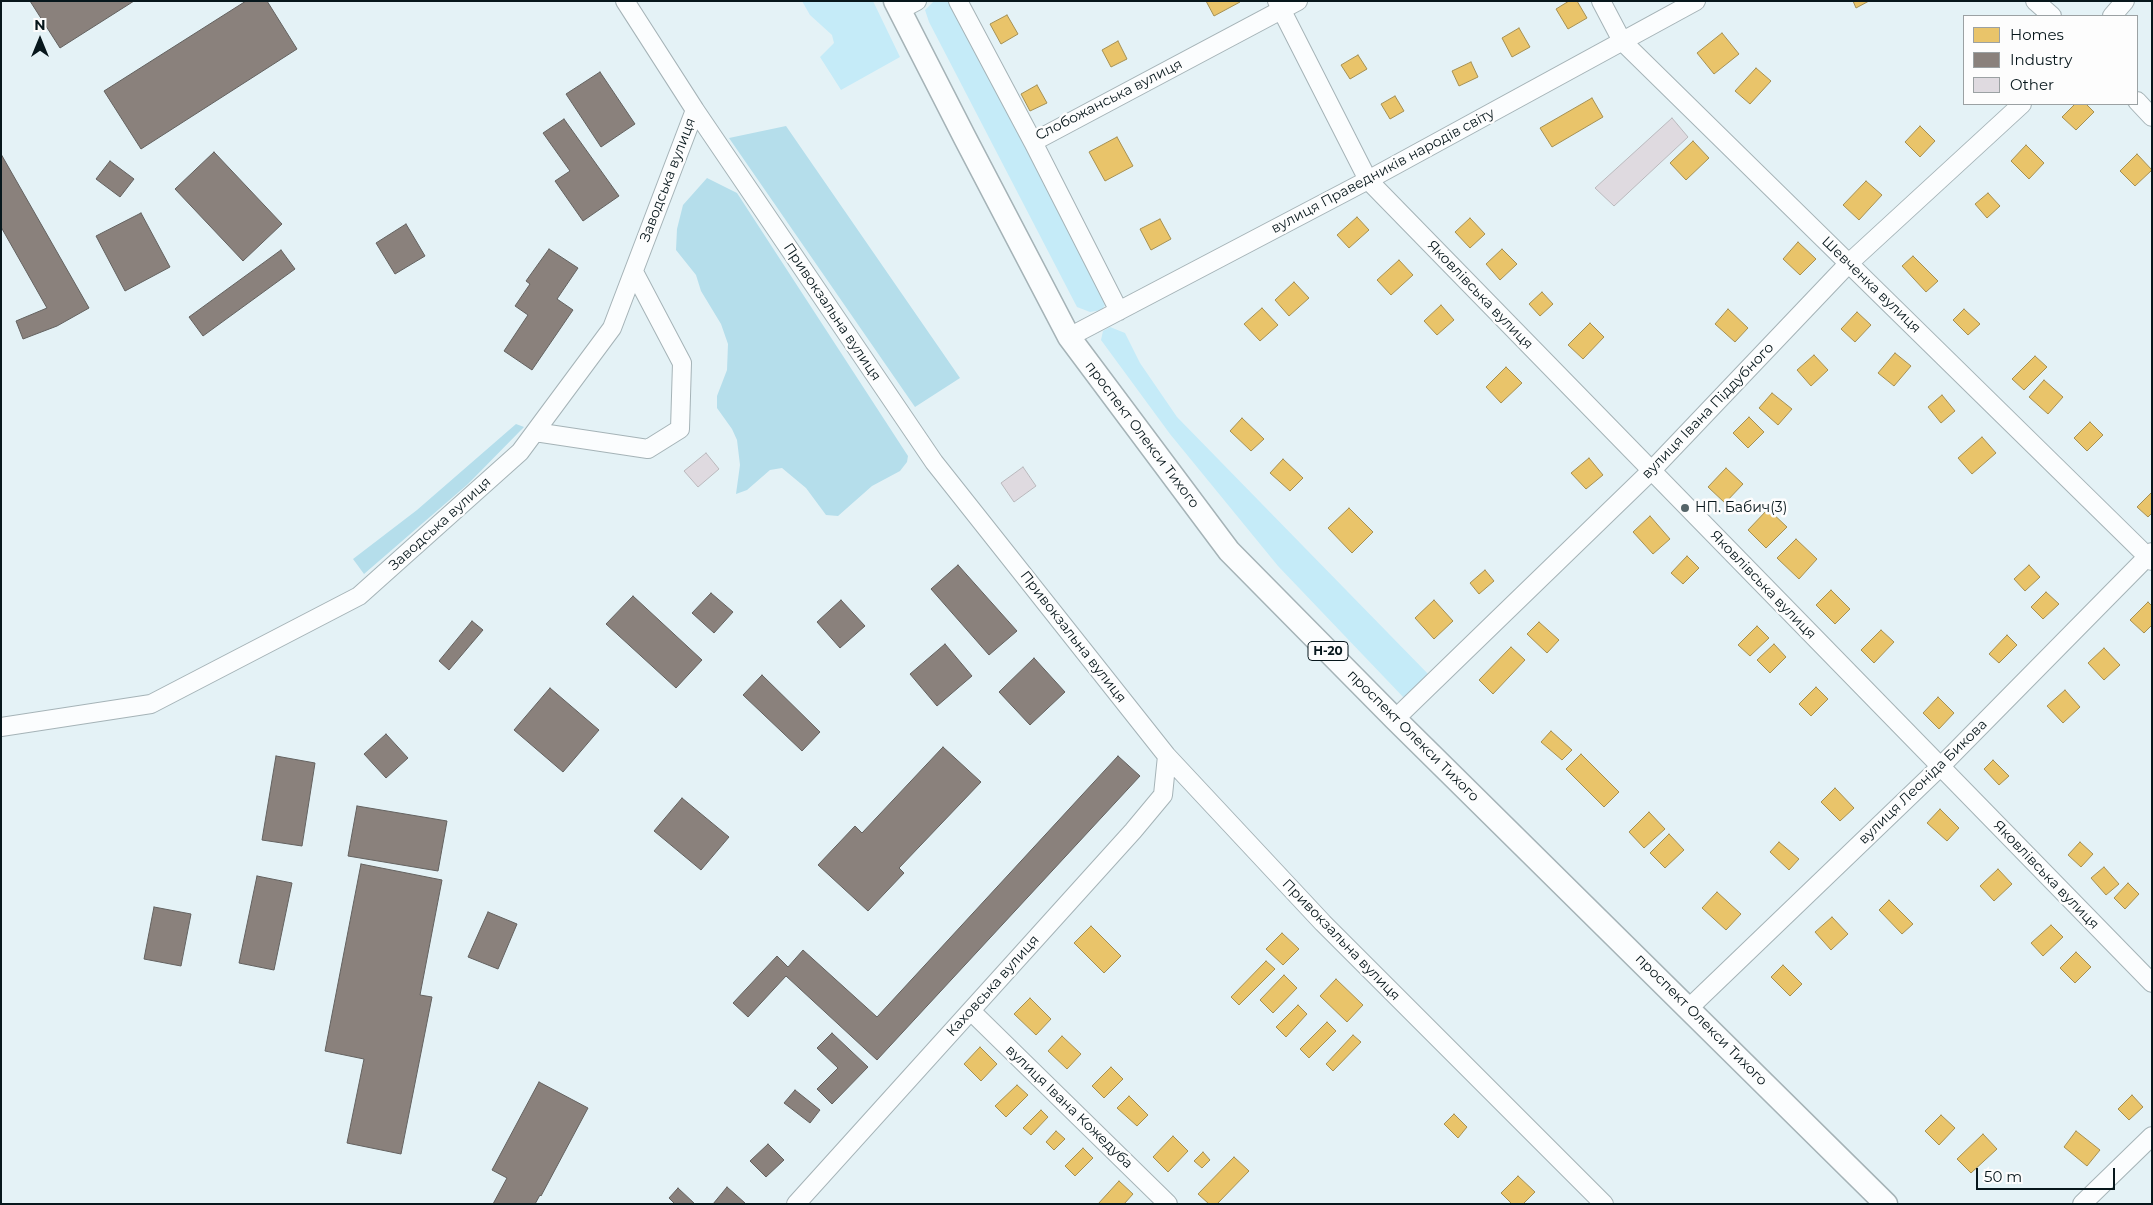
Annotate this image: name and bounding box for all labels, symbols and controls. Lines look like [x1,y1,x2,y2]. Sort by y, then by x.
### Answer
north arrow [15,15,65,65]
legend [1963,15,2138,105]
text: N [34,16,46,34]
text: Homes [2010,25,2064,44]
text: Industry [2010,50,2072,69]
street label: Слобожанська вулиця [1033,56,1185,144]
text: Other [2010,75,2054,94]
street label: вулиця Праведників народів світу [1268,105,1498,237]
street label: Заводська вулиця [637,116,699,244]
street label: Шевченка вулиця [1818,233,1924,337]
street label: Яковлівська вулиця [1424,237,1536,353]
street label: Привокзальна вулиця [780,240,884,384]
street label: вулиця Івана Піддубного [1639,339,1777,483]
street label: проспект Олекси Тихого [1081,358,1203,512]
street label: Заводська вулиця [386,474,494,574]
place label: НП. Бабич(3) [1695,500,1787,516]
marker: НП. Бабич(3) [1679,502,1691,514]
street label: Яковлівська вулиця [1707,527,1819,643]
street label: Привокзальна вулиця [1016,568,1130,706]
road number: Н-20 [1308,641,1348,660]
street label: проспект Олекси Тихого [1344,667,1482,805]
street label: вулиця Леоніда Бикова [1855,716,1991,848]
street label: Яковлівська вулиця [1990,817,2102,933]
street label: Привокзальна вулиця [1279,876,1403,1004]
street label: Каховська вулиця [943,932,1043,1040]
street label: проспект Олекси Тихого [1632,951,1770,1089]
street label: вулиця Івана Кожедуба [1002,1042,1136,1172]
scale bar [1978,1158,2117,1190]
text: 50 m [1984,1167,2022,1186]

